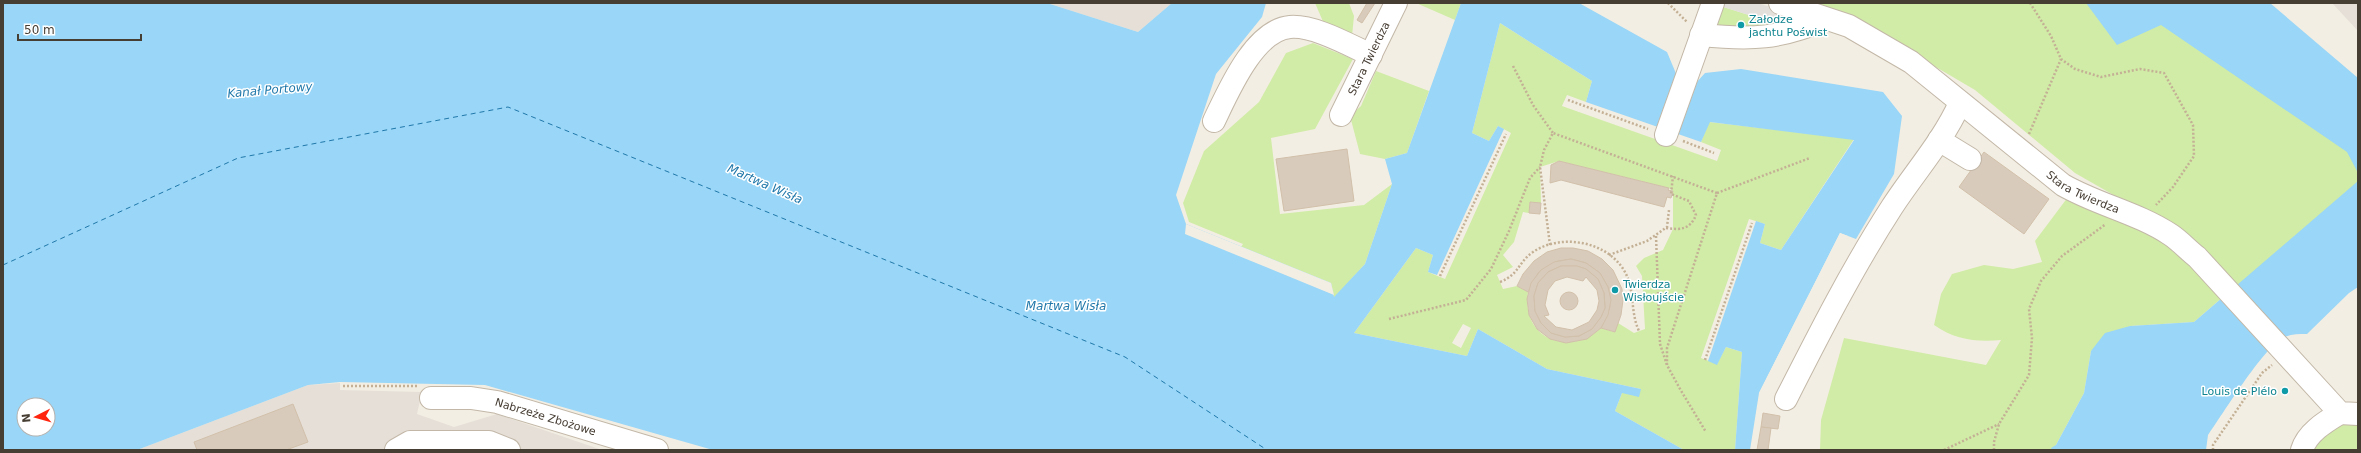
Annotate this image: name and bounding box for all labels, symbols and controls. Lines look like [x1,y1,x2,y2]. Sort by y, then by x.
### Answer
place label: Załodze jachtu Poświst [1748,13,1828,39]
scale bar [18,16,141,42]
street label: Stara Twierdza [1345,19,1392,97]
marker: Załodze jachtu Poświst [1736,20,1746,30]
text: 50 m [24,23,55,37]
water label: Kanał Portowy [227,79,314,101]
water label: Martwa Wisła [725,161,805,207]
street label: Stara Twierdza [2044,168,2121,216]
place label: Twierdza Wisłoujście [1622,278,1684,304]
marker: Twierdza Wisłoujście [1610,285,1620,295]
water label: Martwa Wisła [1026,299,1106,313]
place label: Louis de Plélo [2202,385,2277,398]
marker: Louis de Plélo [2280,386,2290,396]
street label: Nabrzeże Zbożowe [494,395,598,438]
north arrow [16,397,56,437]
text: N [20,413,33,423]

